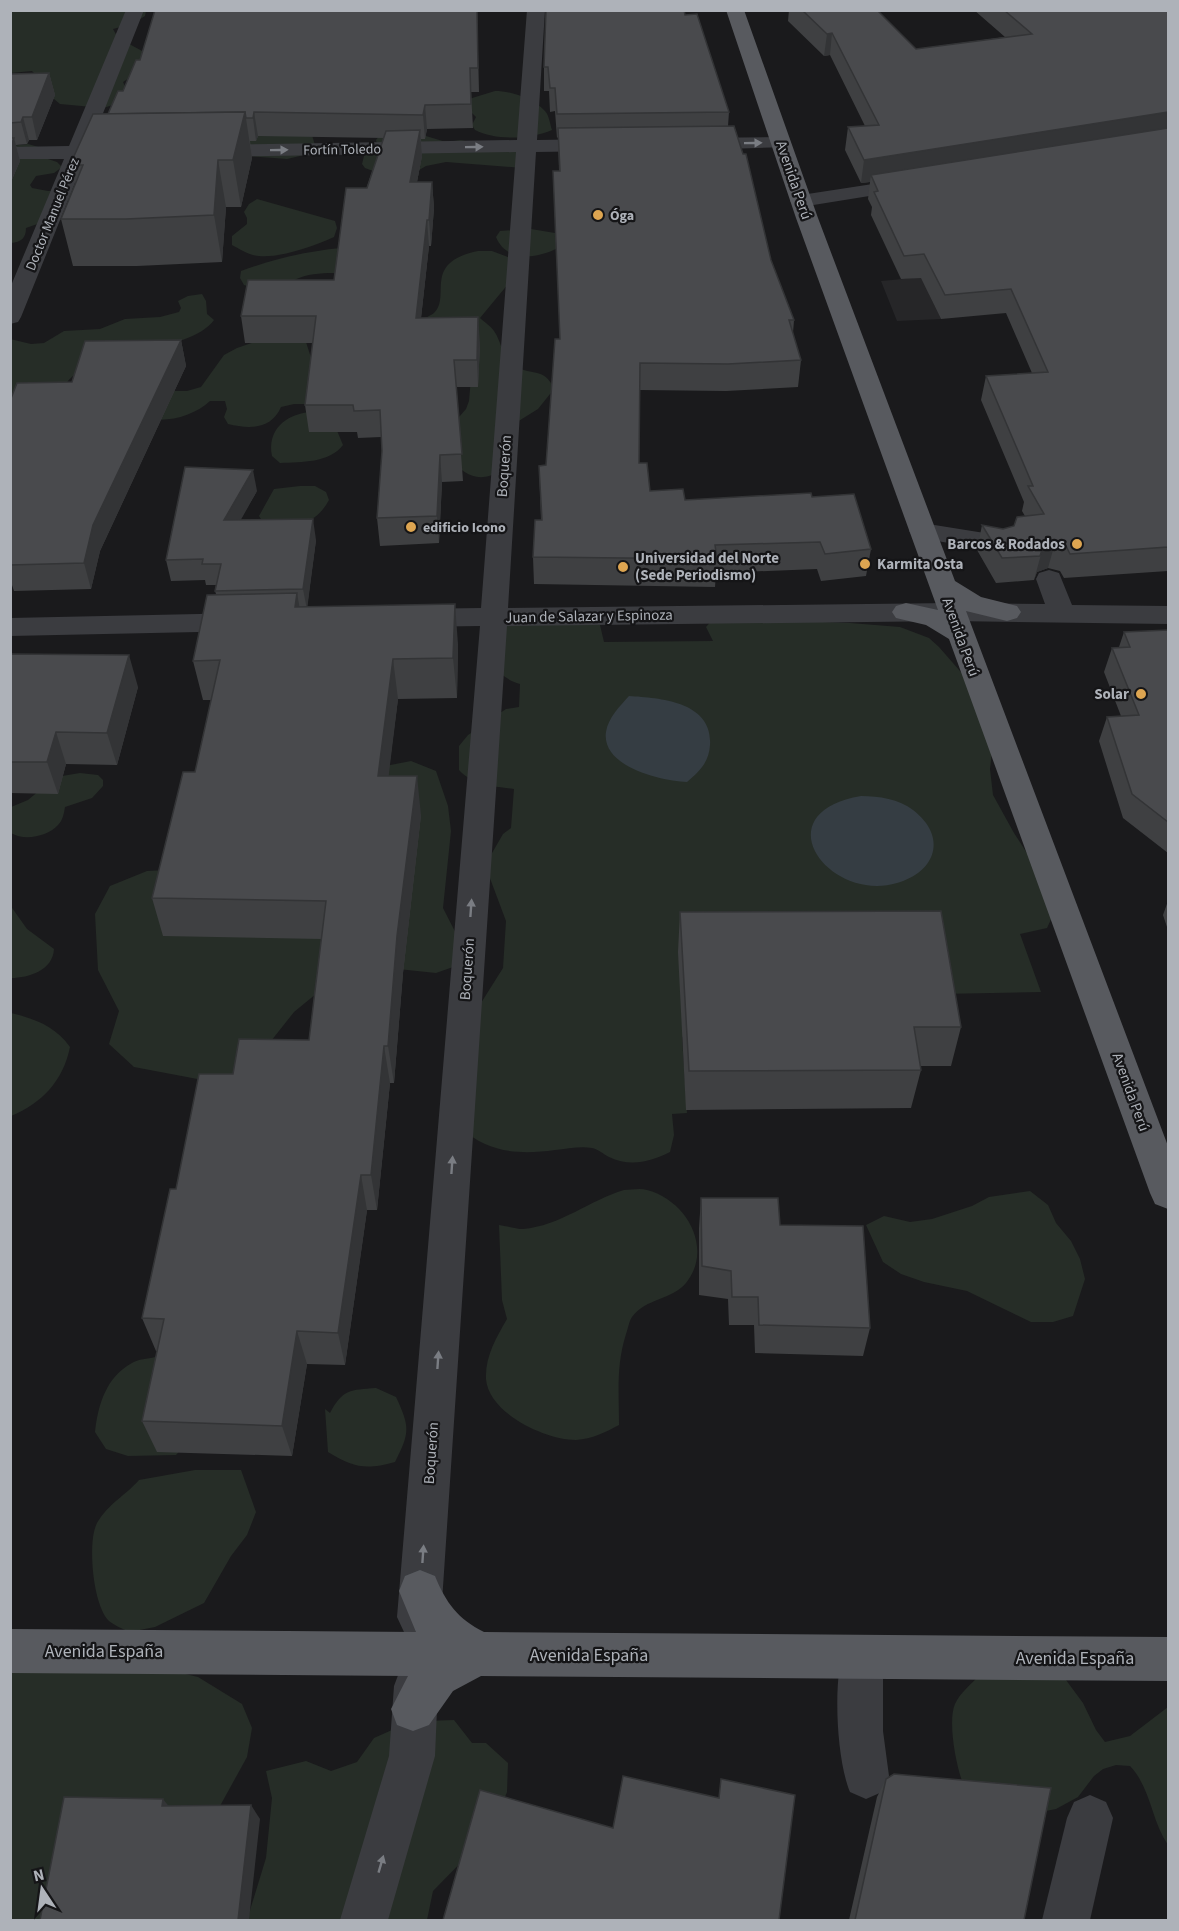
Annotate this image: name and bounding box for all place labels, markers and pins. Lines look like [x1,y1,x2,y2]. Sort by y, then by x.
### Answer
place label: Óga [610,206,634,226]
marker: Óga [591,208,605,222]
place label: edificio Icono [423,518,506,538]
marker: edificio Icono [404,520,418,534]
place label: Barcos & Rodados [947,534,1065,555]
marker: Barcos & Rodados [1070,537,1084,551]
place label: Universidad del Norte (Sede Periodismo) [635,548,779,586]
place label: Karmita Osta [877,554,963,575]
marker: Karmita Osta [858,557,872,571]
marker: Universidad del Norte (Sede Periodismo) [616,560,630,574]
place label: Solar [1094,684,1129,705]
marker: Solar [1134,687,1148,701]

